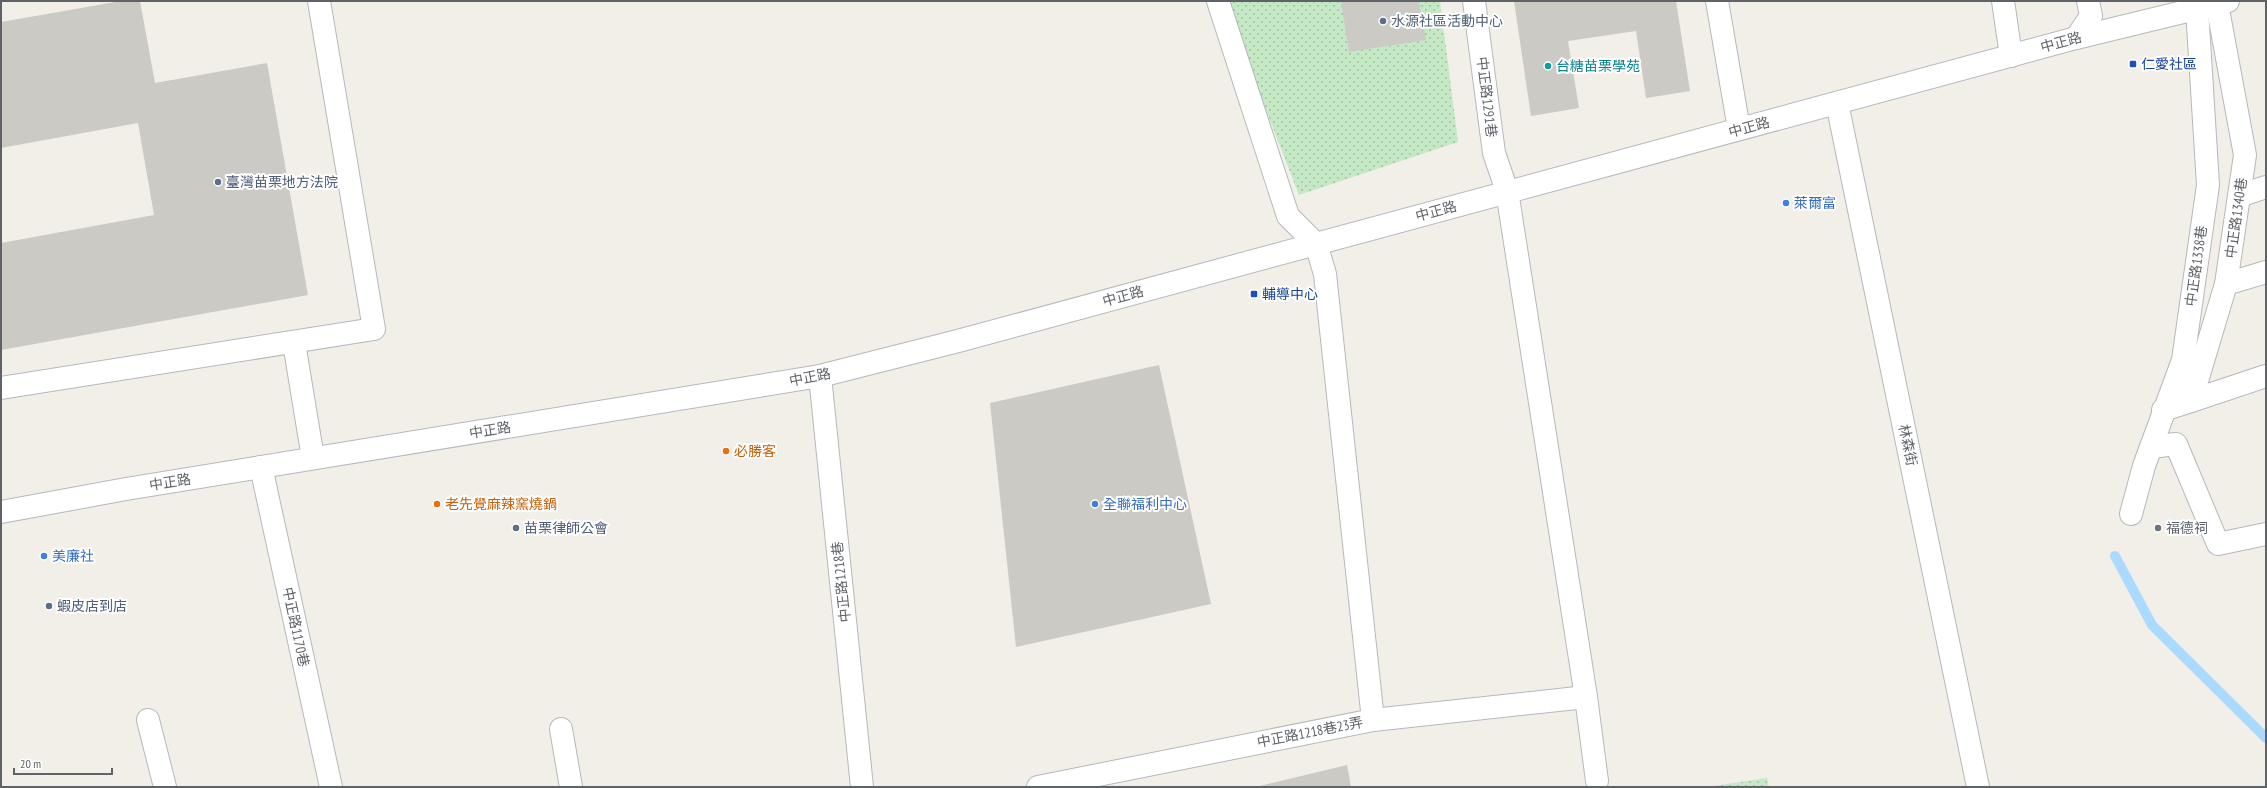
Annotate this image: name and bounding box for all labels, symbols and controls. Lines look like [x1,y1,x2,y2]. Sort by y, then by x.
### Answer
place label: 水源社區活動中心 [1391,12,1503,30]
marker: 水源社區活動中心 [1378,16,1388,26]
street label: 中正路 [2038,28,2084,56]
place label: 仁愛社區 [2141,55,2197,73]
street label: 中正路1291巷 [1473,56,1501,138]
place label: 台糖苗栗學苑 [1556,57,1640,75]
marker: 仁愛社區 [2128,59,2138,69]
marker: 台糖苗栗學苑 [1543,61,1553,71]
street label: 中正路 [1726,113,1772,141]
place label: 臺灣苗栗地方法院 [226,173,338,191]
marker: 臺灣苗栗地方法院 [213,177,223,187]
street label: 中正路1340巷 [2221,177,2251,259]
place label: 萊爾富 [1794,194,1836,212]
street label: 中正路 [1413,197,1459,225]
marker: 萊爾富 [1781,198,1791,208]
street label: 中正路1338巷 [2181,225,2211,307]
street label: 中正路 [1100,282,1146,310]
place label: 輔導中心 [1262,285,1318,303]
marker: 輔導中心 [1249,289,1259,299]
street label: 中正路 [788,364,832,390]
street label: 中正路 [468,418,512,442]
street label: 林森街 [1895,423,1921,467]
place label: 必勝客 [734,442,776,460]
marker: 必勝客 [721,446,731,456]
street label: 中正路 [148,470,192,494]
place label: 老先覺麻辣窯燒鍋 [445,495,557,513]
place label: 全聯福利中心 [1103,495,1187,513]
marker: 老先覺麻辣窯燒鍋 [432,499,442,509]
marker: 全聯福利中心 [1090,499,1100,509]
place label: 苗栗律師公會 [524,519,608,537]
place label: 福德祠 [2166,519,2208,537]
marker: 苗栗律師公會 [511,523,521,533]
marker: 福德祠 [2153,523,2163,533]
street label: 中正路1218巷 [828,541,854,623]
place label: 美廉社 [52,547,94,565]
marker: 美廉社 [39,551,49,561]
street label: 中正路1170巷 [279,585,313,669]
place label: 蝦皮店到店 [57,597,127,615]
marker: 蝦皮店到店 [44,601,54,611]
street label: 中正路1218巷23弄 [1255,713,1365,751]
scale bar [14,750,112,776]
text: 20 m [20,756,41,771]

